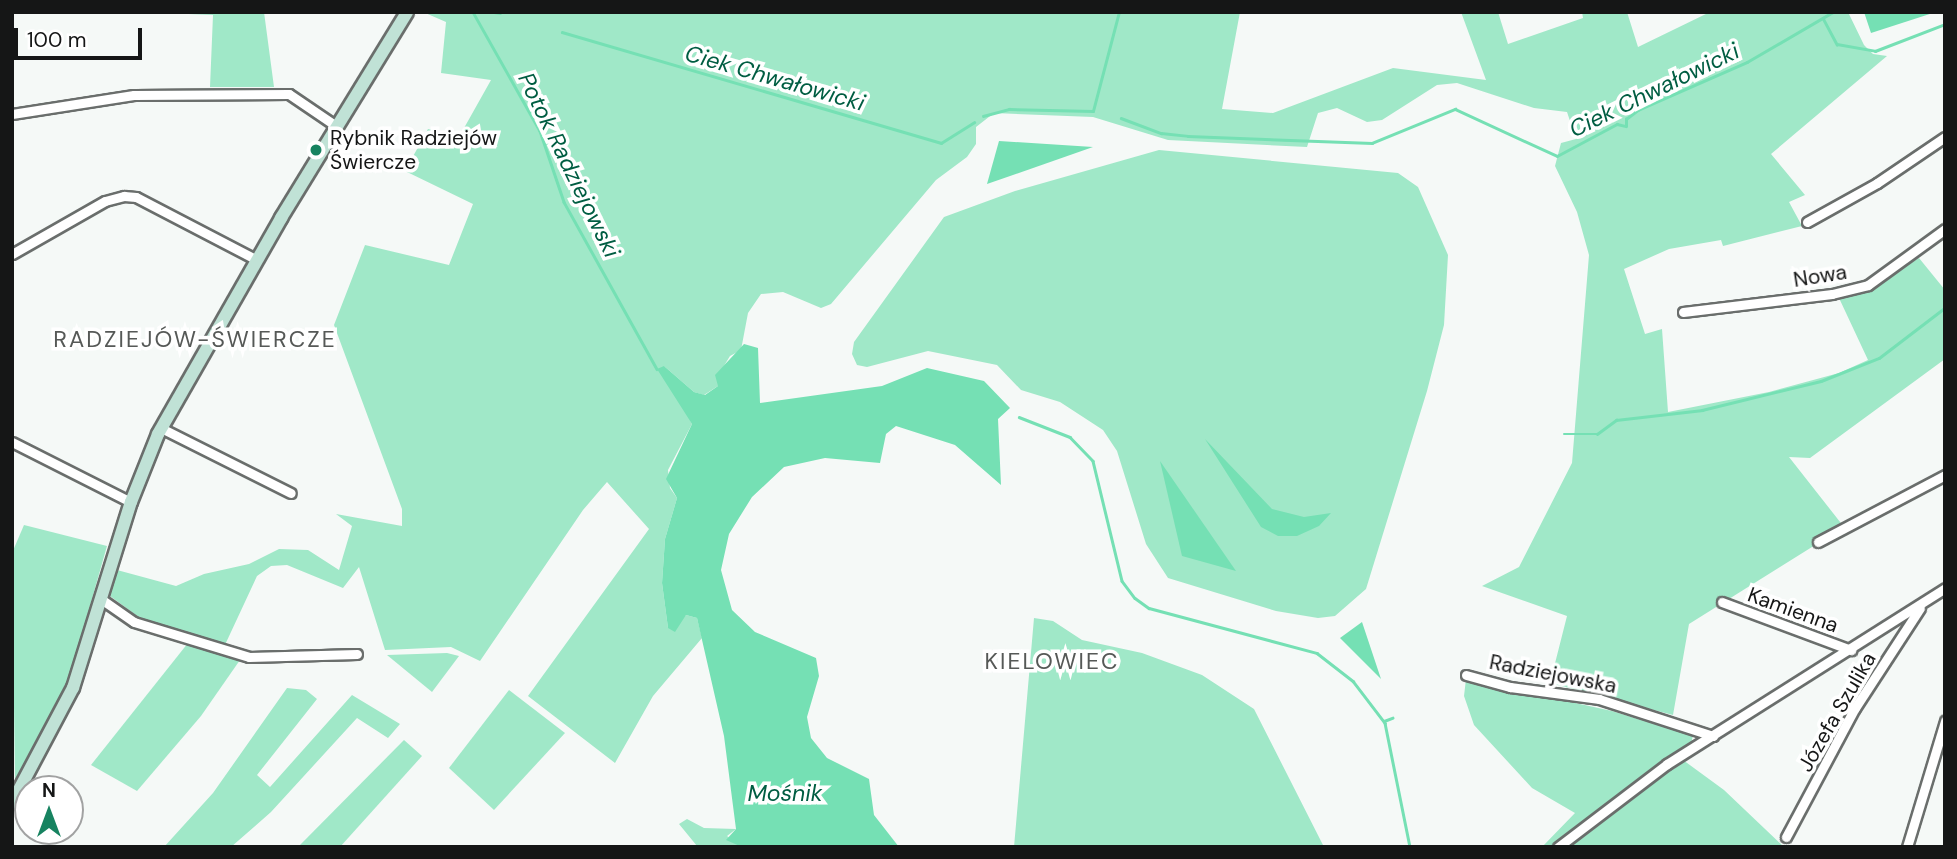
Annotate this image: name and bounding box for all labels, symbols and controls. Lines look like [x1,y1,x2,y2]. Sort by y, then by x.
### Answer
scale bar [18,14,145,58]
text: 100 m [27,26,87,54]
water label: Ciek Chwałowicki [1564,37,1744,143]
water label: Ciek Chwałowicki [682,39,868,117]
water label: Potok Radziejowski [512,68,626,262]
place label: Rybnik Radziejów Świercze [330,125,497,175]
marker: Rybnik Radziejów Świercze [308,142,324,158]
street label: Nowa [1792,259,1848,293]
district label: RADZIEJÓW-ŚWIERCZE [56,325,334,353]
street label: Kamienna [1744,582,1842,638]
district label: KIELOWIEC [986,647,1118,675]
street label: Józefa Szulika [1793,648,1881,776]
street label: Radziejowska [1487,649,1619,699]
north arrow [14,775,84,845]
text: N [42,778,56,803]
water label: Mośnik [747,779,823,807]

